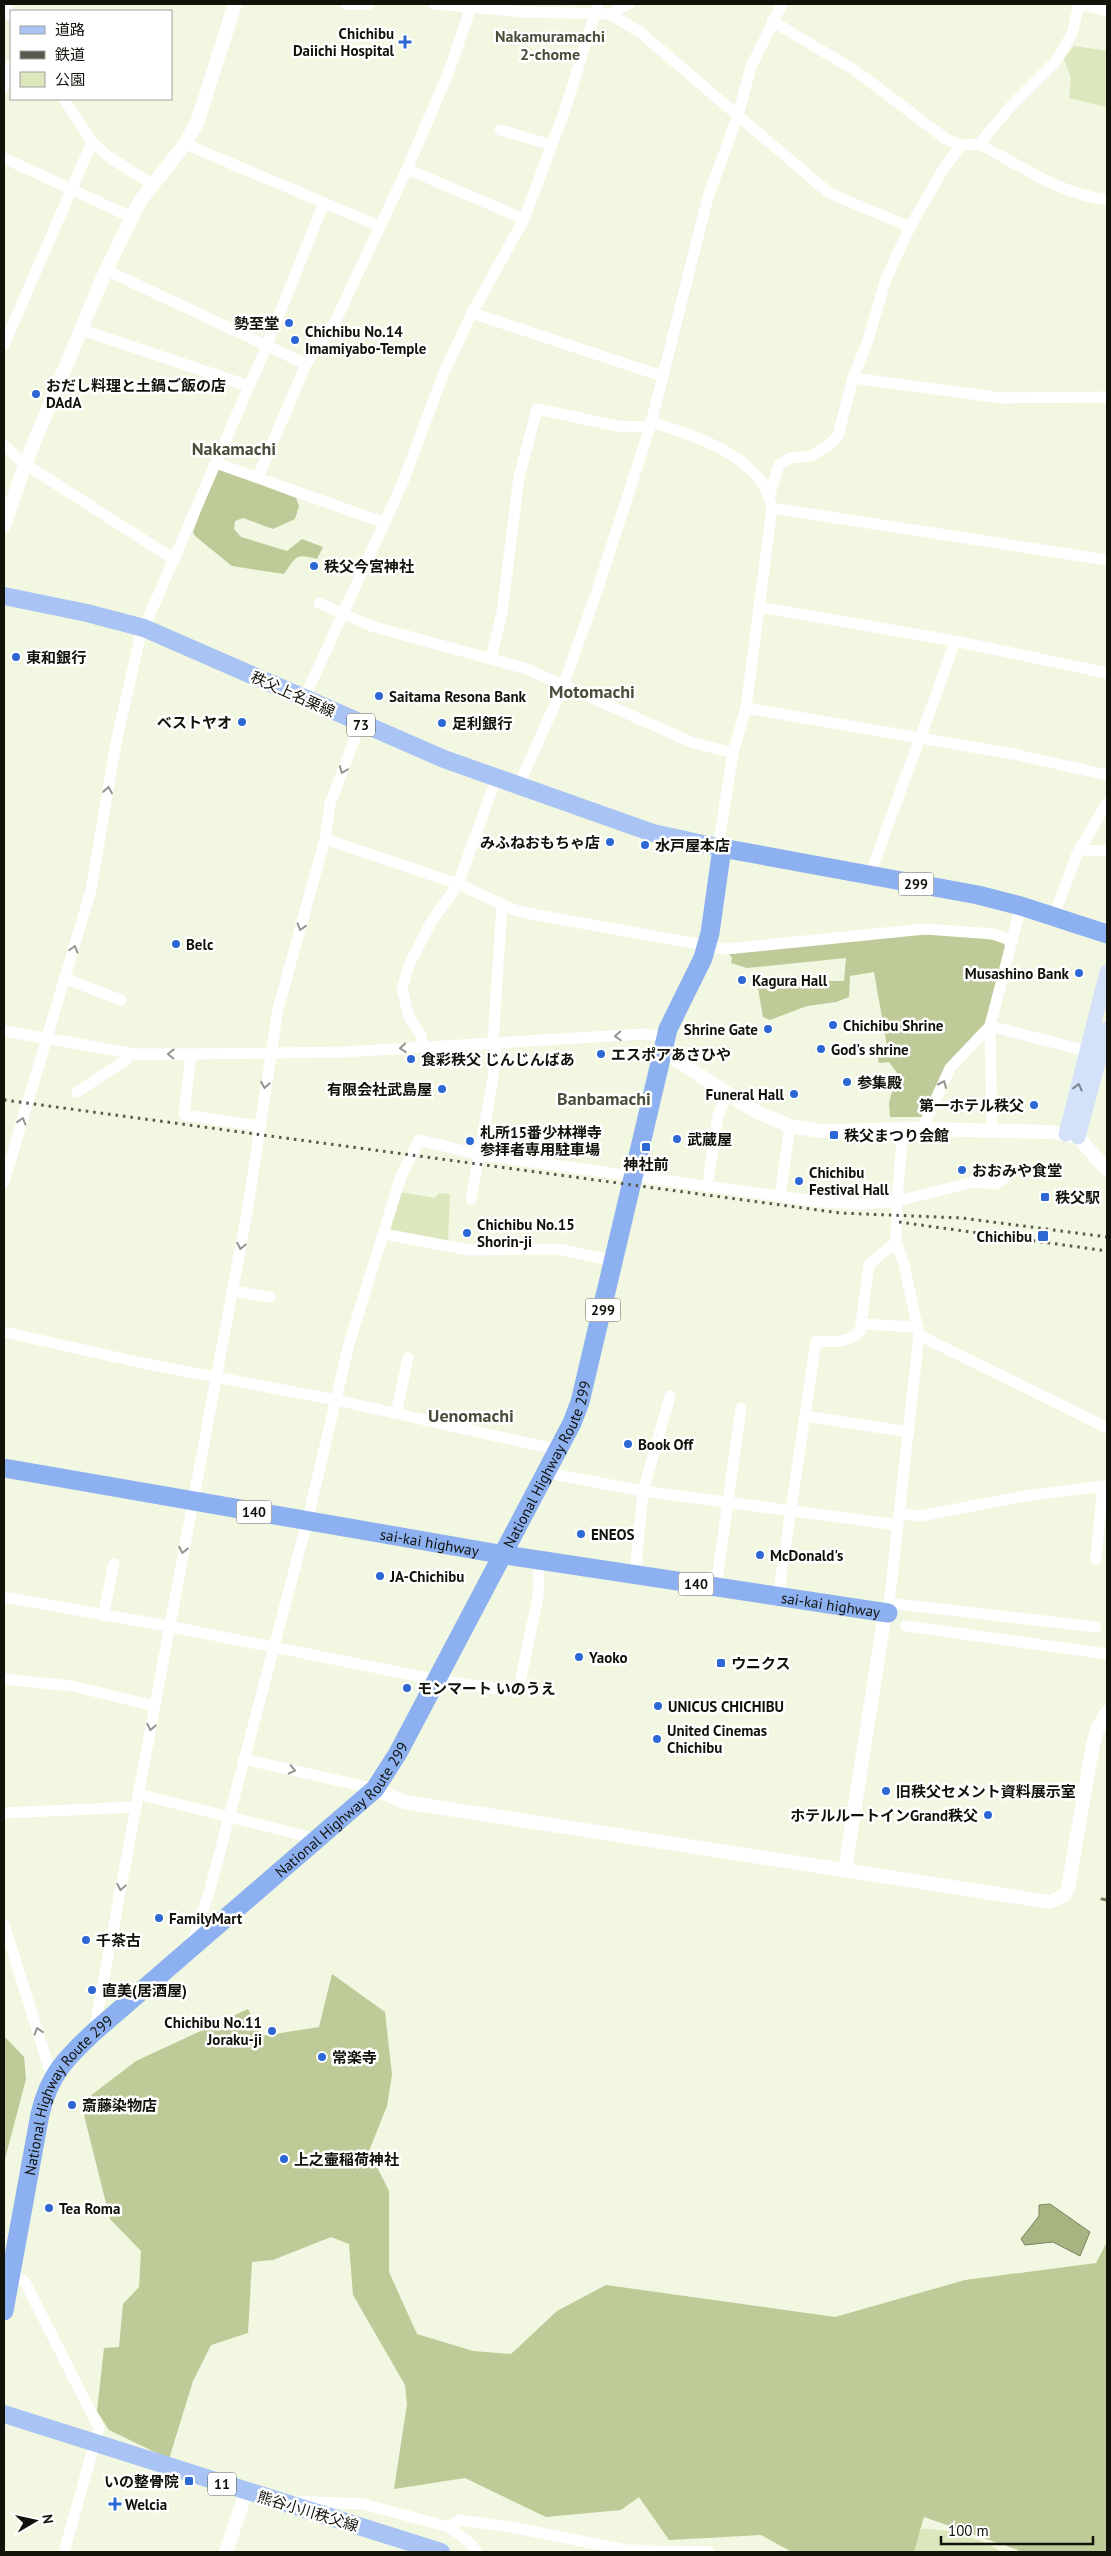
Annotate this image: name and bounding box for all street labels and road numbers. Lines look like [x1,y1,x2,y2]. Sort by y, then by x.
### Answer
street label: 秩父上名栗線 [248,667,338,721]
road number: 73 [347,714,375,736]
road number: 299 [898,872,934,896]
road number: 299 [586,1298,620,1322]
street label: National Highway Route 299 [499,1379,594,1551]
road number: 140 [236,1500,272,1524]
street label: sai-kai highway [379,1524,480,1560]
road number: 140 [678,1572,714,1596]
street label: sai-kai highway [780,1587,882,1621]
street label: National Highway Route 299 [271,1739,412,1881]
street label: National Highway Route 299 [19,2011,116,2177]
road number: 11 [208,2472,236,2496]
street label: 熊谷小川秩父線 [255,2487,361,2535]

